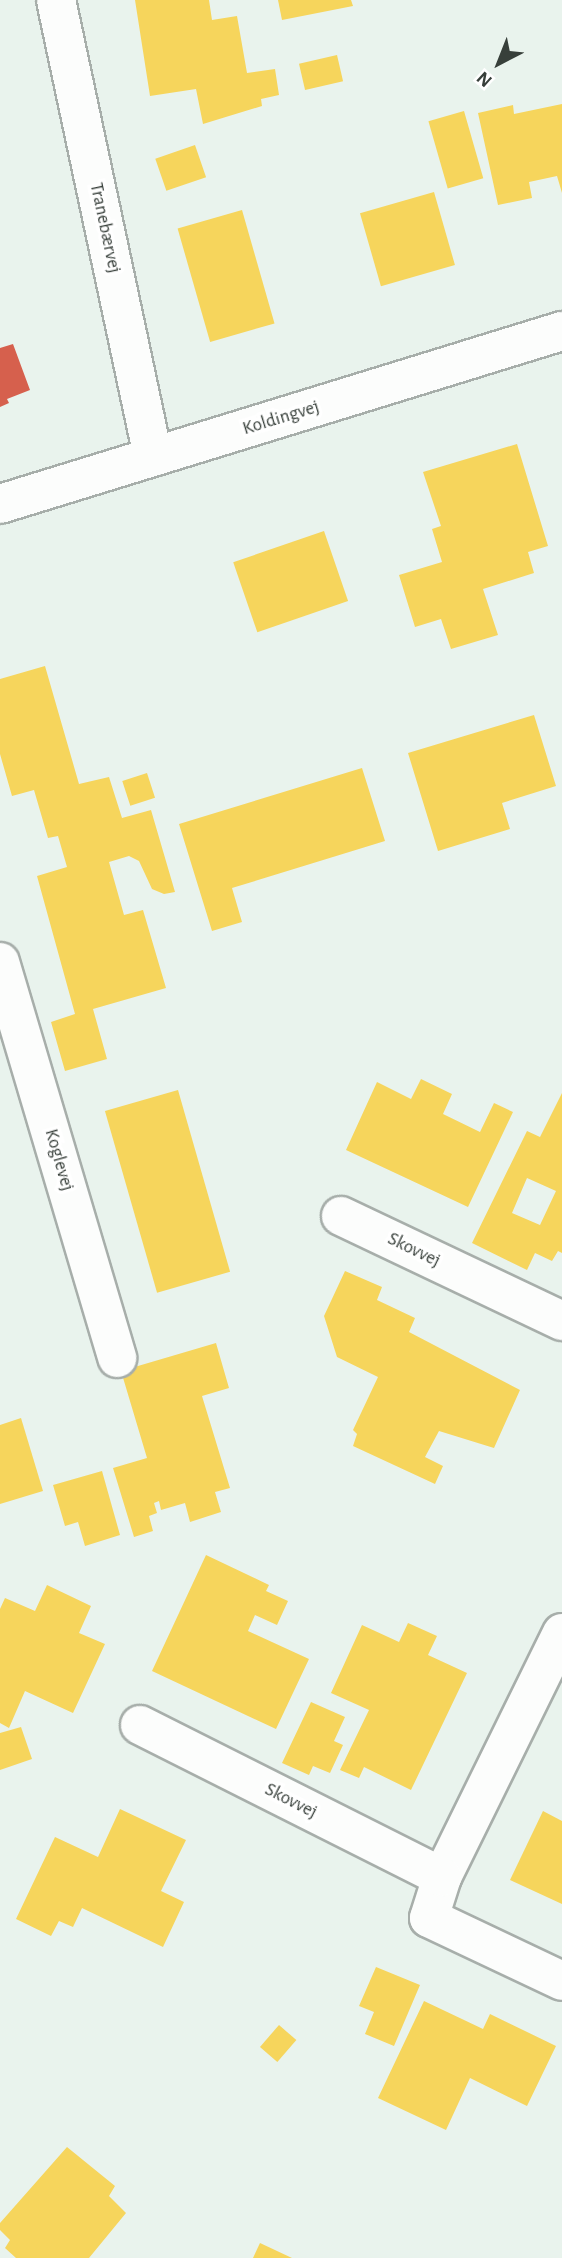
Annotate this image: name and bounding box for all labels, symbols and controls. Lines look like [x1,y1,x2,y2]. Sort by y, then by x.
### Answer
north arrow [464,28,534,98]
text: N [473,67,496,90]
street label: Tranebærvej [84,181,126,275]
street label: Koldingvej [240,396,322,440]
street label: Koglevej [39,1126,79,1194]
street label: Skovvej [384,1228,444,1272]
street label: Skovvej [261,1778,321,1824]

